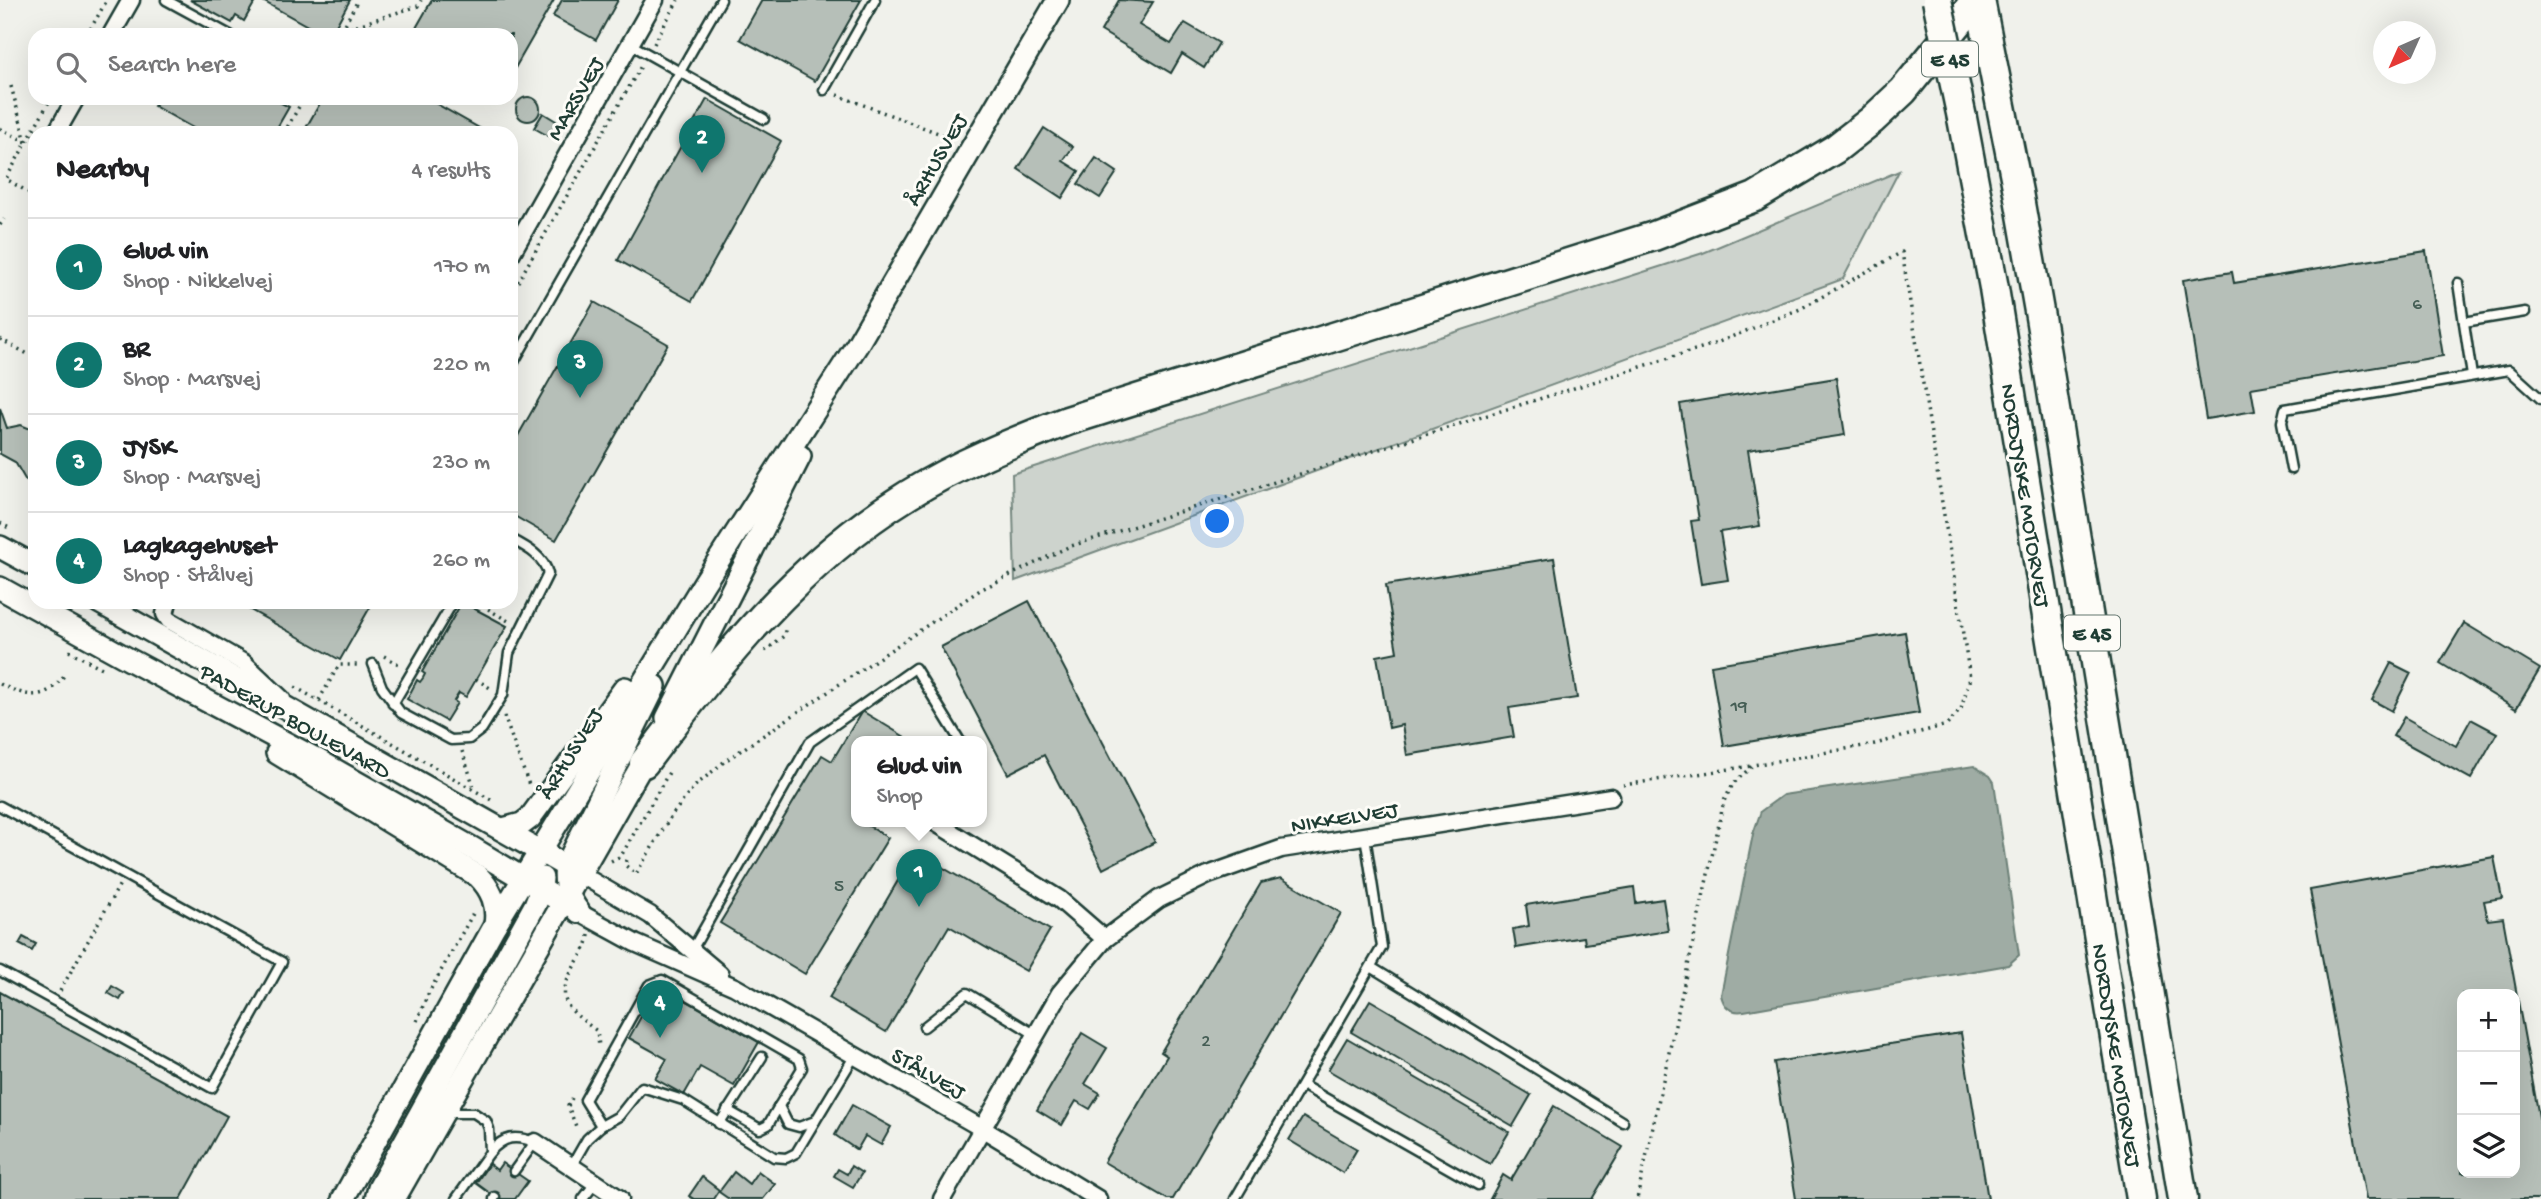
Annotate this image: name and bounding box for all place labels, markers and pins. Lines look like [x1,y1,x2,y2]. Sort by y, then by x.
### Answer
pin: 2 [679,115,725,173]
pin: 3 [557,340,603,398]
pin: 1 [896,849,942,907]
pin: 4 [637,980,683,1038]

